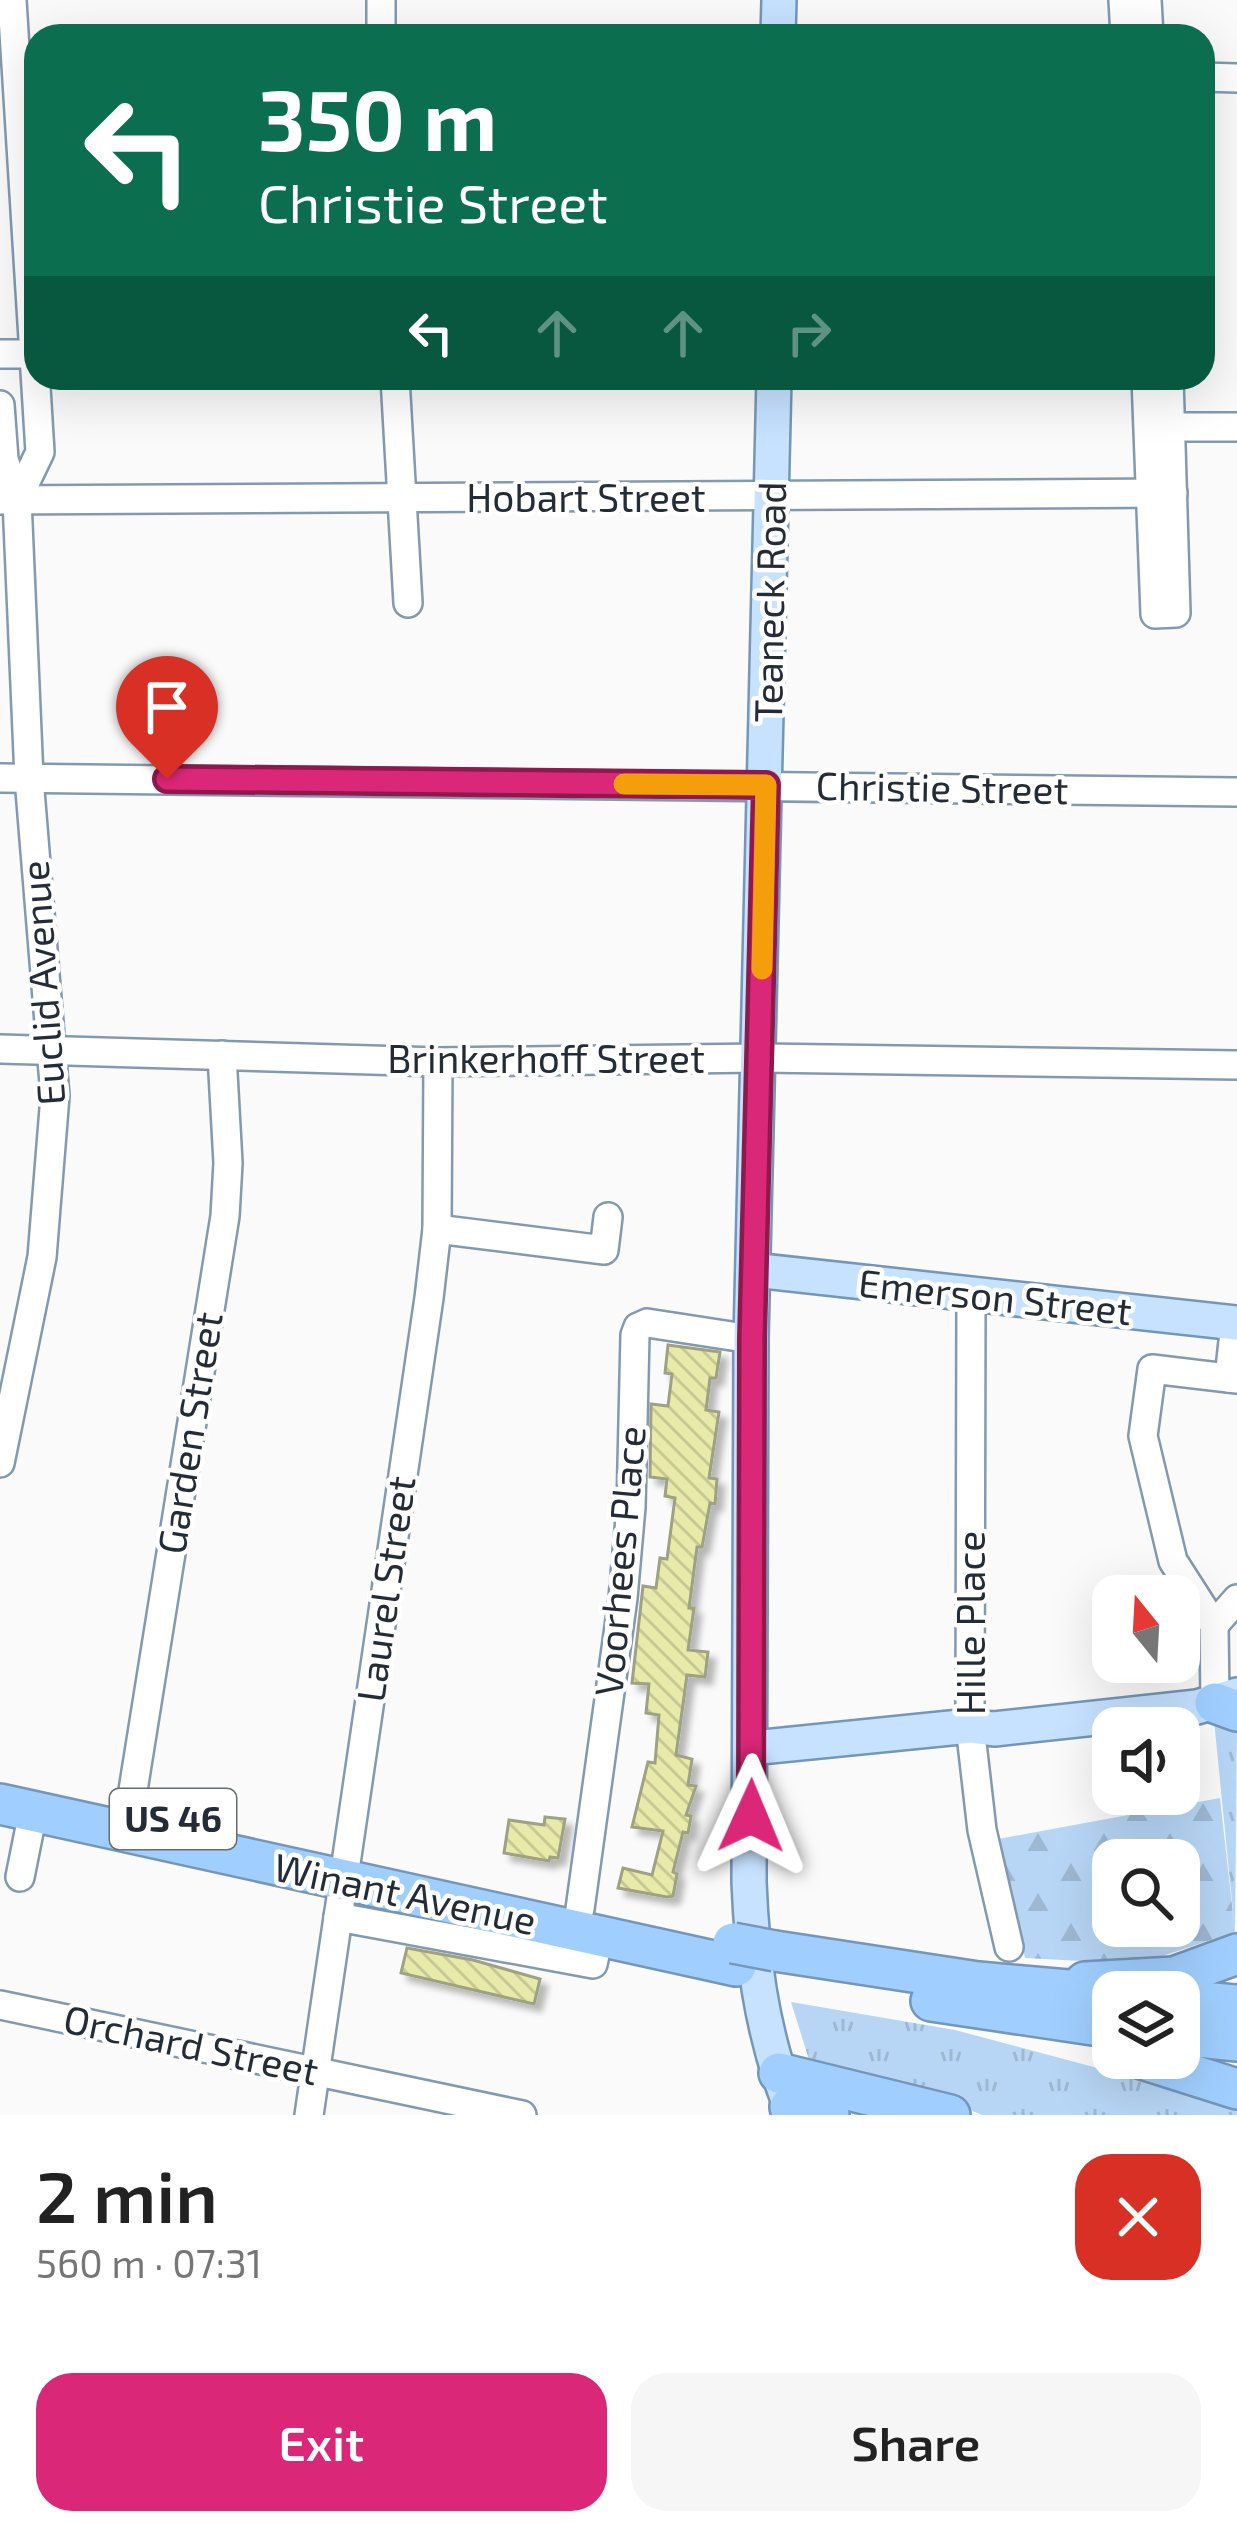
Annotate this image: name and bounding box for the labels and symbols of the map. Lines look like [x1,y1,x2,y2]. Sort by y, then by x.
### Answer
street label: Hobart Street [466,473,706,520]
street label: Teaneck Road [743,481,794,723]
pin [116,656,218,779]
street label: Christie Street [815,761,1069,812]
street label: Euclid Avenue [10,859,73,1107]
street label: Brinkerhoff Street [387,1034,705,1081]
street label: Emerson Street [856,1258,1134,1333]
street label: Garden Street [146,1308,231,1557]
street label: Voorhees Place [583,1424,654,1698]
street label: Laurel Street [345,1473,424,1705]
street label: Hille Place [946,1531,993,1715]
north arrow [1092,1575,1200,1683]
position arrow [688,1753,814,1879]
road number: US 46 [110,1789,236,1849]
street label: Winant Avenue [270,1842,541,1943]
street label: Orchard Street [60,1994,323,2093]

